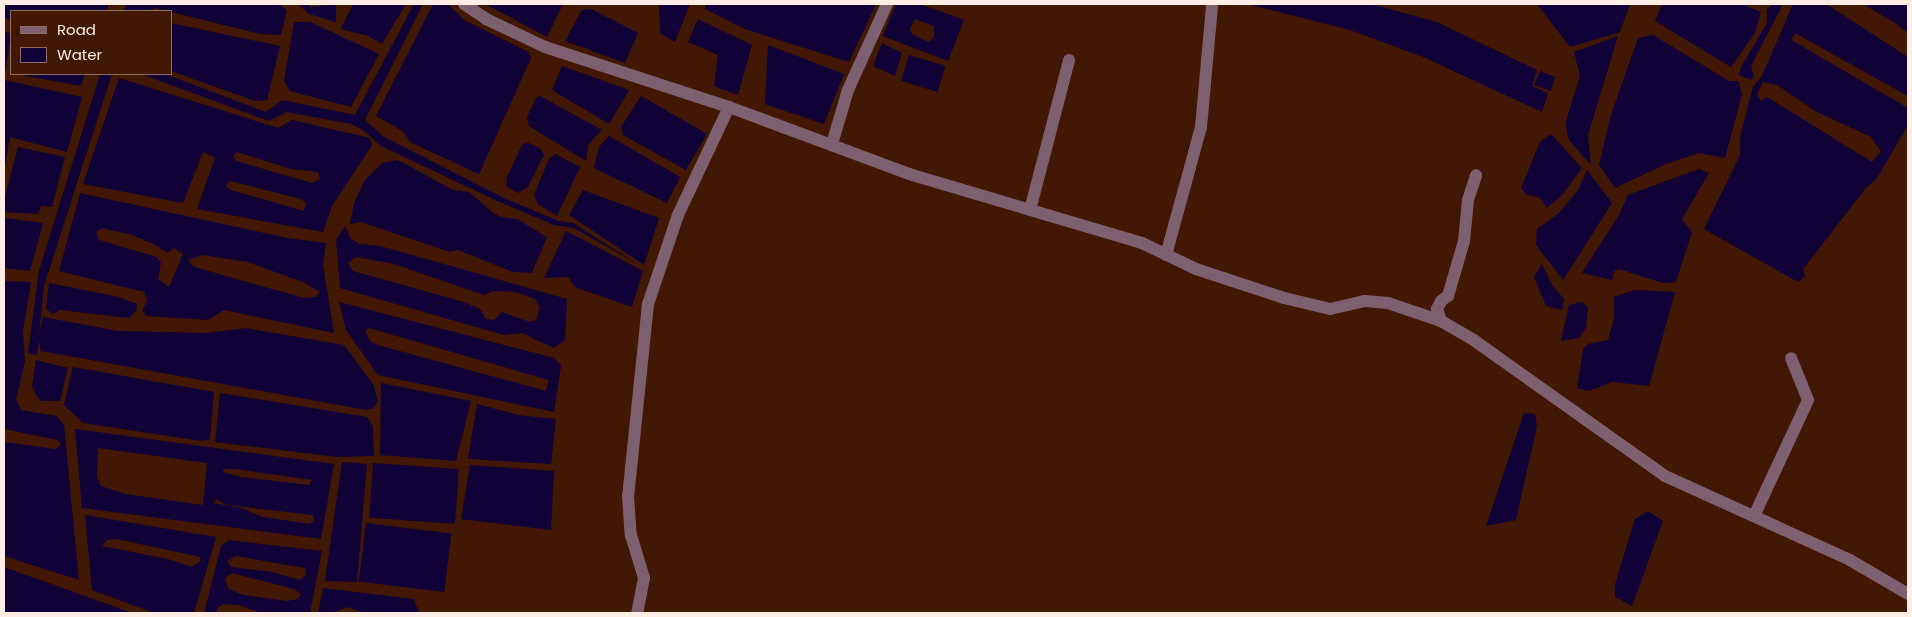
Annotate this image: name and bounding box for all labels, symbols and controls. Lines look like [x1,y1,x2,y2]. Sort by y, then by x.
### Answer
legend [10,10,172,75]
text: Road [57,19,96,40]
text: Water [57,44,102,65]

